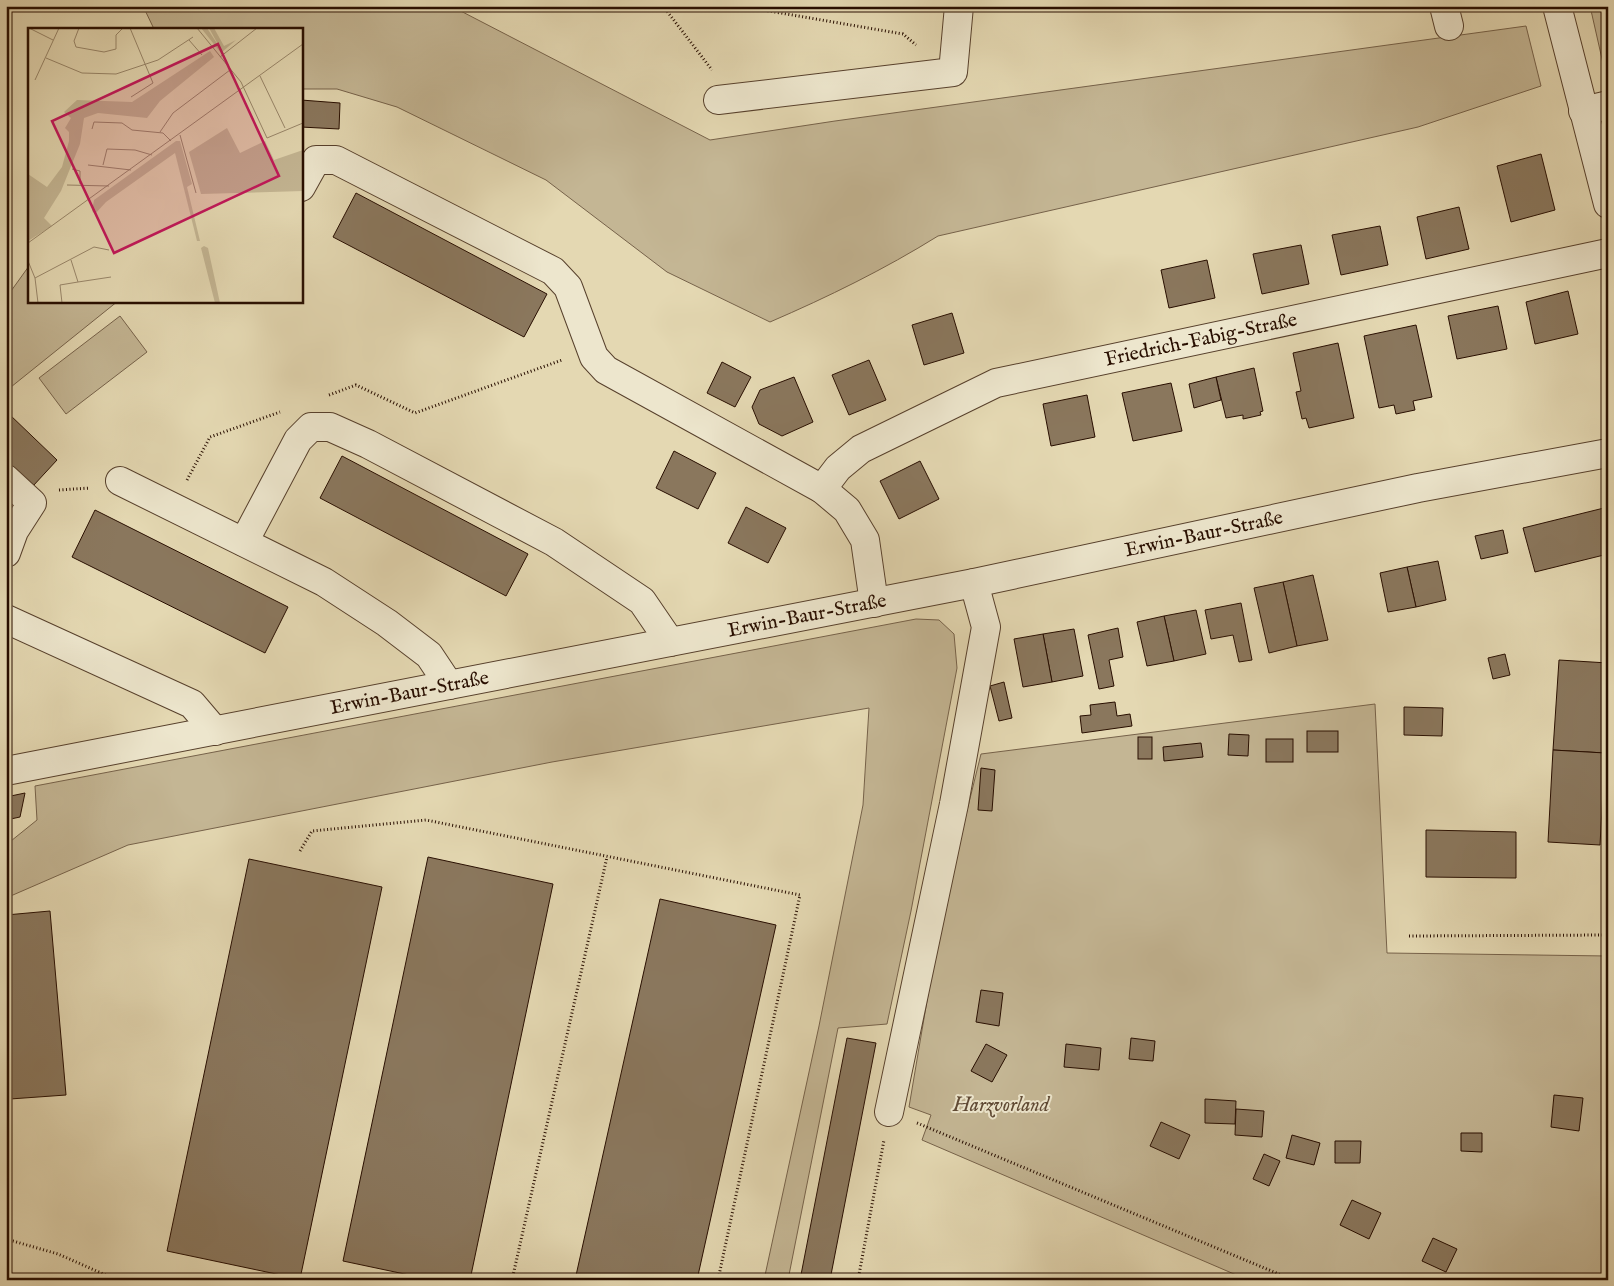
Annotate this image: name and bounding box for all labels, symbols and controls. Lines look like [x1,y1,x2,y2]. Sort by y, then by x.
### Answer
inset map [28,28,302,302]
street label: Friedrich-Fabig-Straße [1103,307,1299,372]
street label: Erwin-Baur-Straße [1122,505,1285,563]
street label: Erwin-Baur-Straße [726,588,889,643]
street label: Erwin-Baur-Straße [328,665,491,720]
park label: Harzvorland [952,1093,1051,1118]

